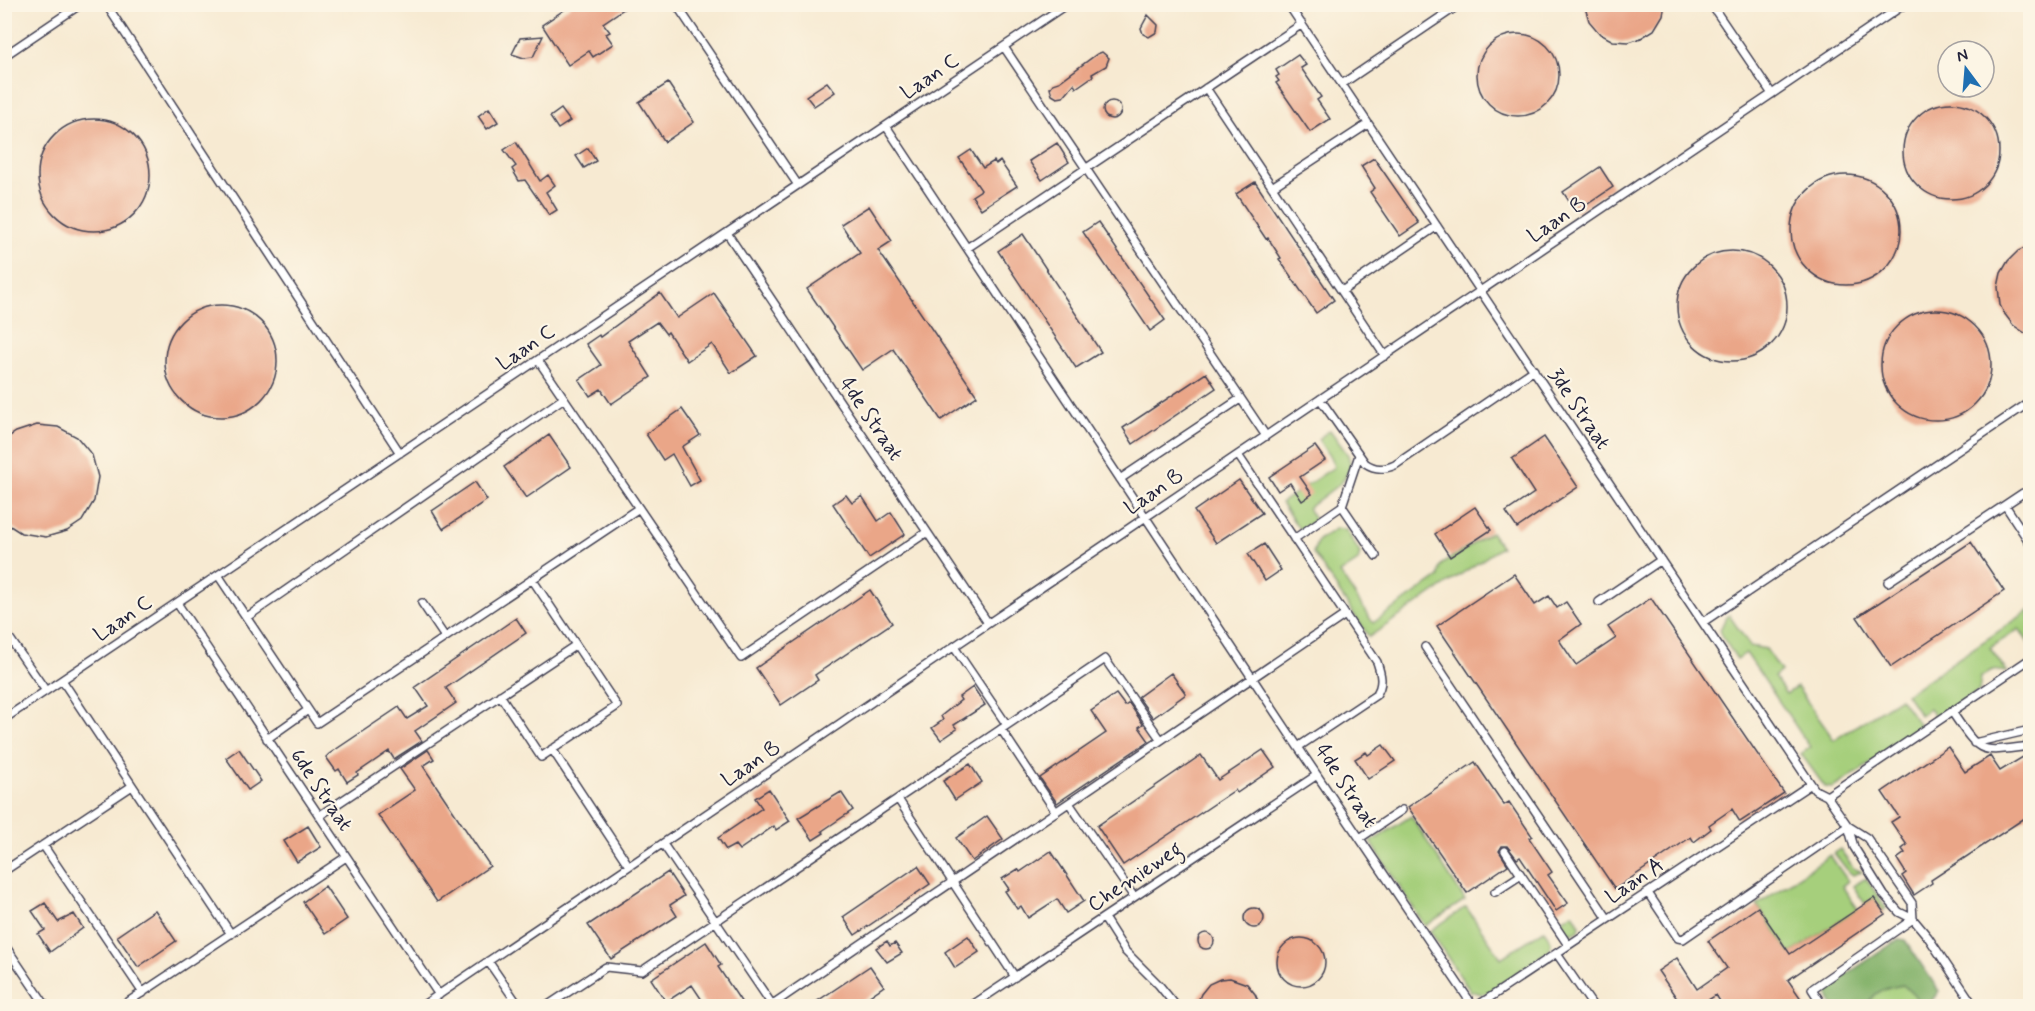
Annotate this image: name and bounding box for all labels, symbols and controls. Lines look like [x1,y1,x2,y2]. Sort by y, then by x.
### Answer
north arrow [1936,39,1996,99]
text: N [1954,44,1970,68]
street label: Laan C [895,47,965,107]
street label: Laan B [1522,190,1592,250]
street label: Laan C [491,318,561,378]
street label: 3de Straat [1541,363,1617,455]
street label: 4de Straat [833,372,909,466]
street label: Laan B [1119,462,1189,522]
street label: Laan C [88,589,158,649]
street label: Laan B [716,734,786,794]
street label: 4de Straat [1308,738,1384,834]
street label: 6de Straat [283,743,359,837]
street label: Chemieweg [1082,835,1189,921]
street label: Laan A [1600,851,1670,911]

